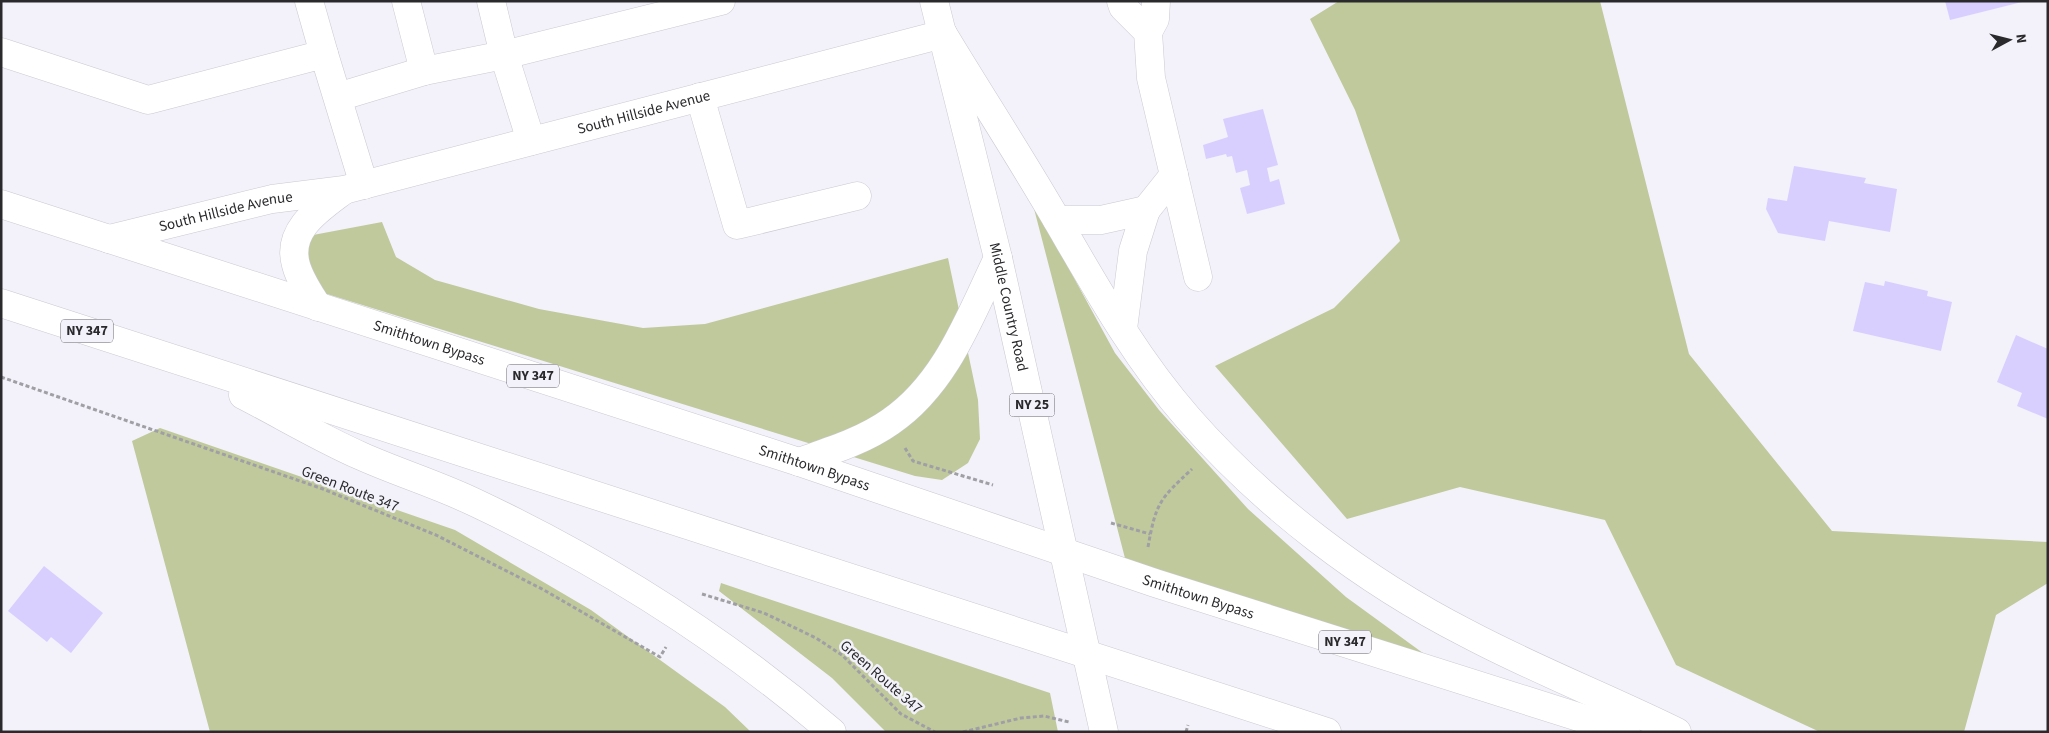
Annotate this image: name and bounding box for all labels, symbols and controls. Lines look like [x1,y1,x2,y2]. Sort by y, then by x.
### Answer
north arrow [1984,15,2034,65]
text: N [2010,33,2031,44]
street label: South Hillside Avenue [575,85,712,139]
street label: South Hillside Avenue [157,186,294,237]
street label: Middle Country Road [984,240,1034,373]
street label: Smithtown Bypass [371,315,488,370]
road number: NY 347 [61,320,113,342]
road number: NY 347 [507,364,559,388]
road number: NY 25 [1010,394,1054,416]
street label: Smithtown Bypass [756,439,873,496]
street label: Green Route 347 [298,461,402,517]
street label: Smithtown Bypass [1139,569,1257,624]
road number: NY 347 [1319,630,1371,654]
street label: Green Route 347 [835,635,927,719]

